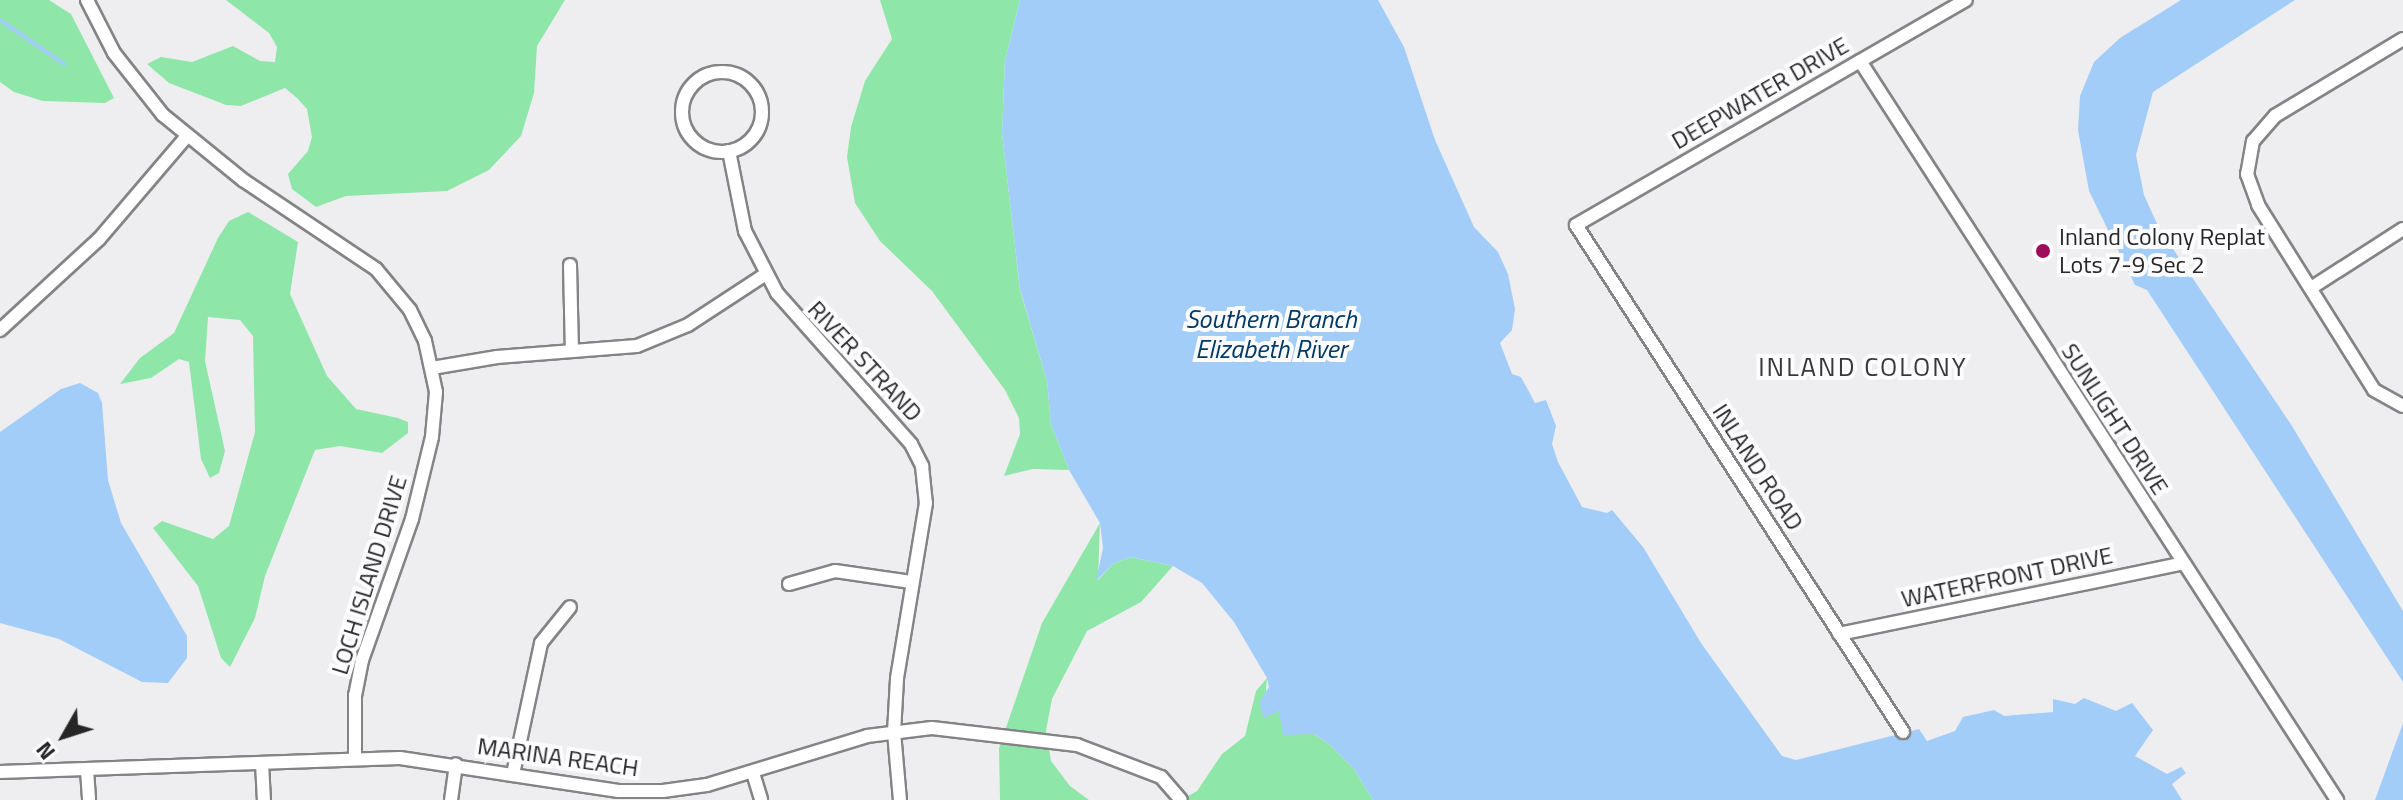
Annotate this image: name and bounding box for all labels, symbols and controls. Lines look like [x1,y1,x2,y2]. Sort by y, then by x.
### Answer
street label: DEEPWATER DRIVE [1666,31,1854,155]
place label: Inland Colony Replat Lots 7-9 Sec 2 [2059,223,2265,279]
marker: Inland Colony Replat Lots 7-9 Sec 2 [2034,242,2052,260]
street label: RIVER STRAND [802,295,928,427]
water label: Southern Branch Elizabeth River [1185,303,1357,364]
street label: SUNLIGHT DRIVE [2055,338,2175,500]
district label: INLAND COLONY [1758,351,1968,383]
street label: INLAND ROAD [1706,398,1810,536]
street label: LOCH ISLAND DRIVE [325,472,413,678]
street label: WATERFRONT DRIVE [1899,541,2115,613]
north arrow [24,696,104,776]
street label: MARINA REACH [476,731,640,783]
text: N [27,734,63,768]

